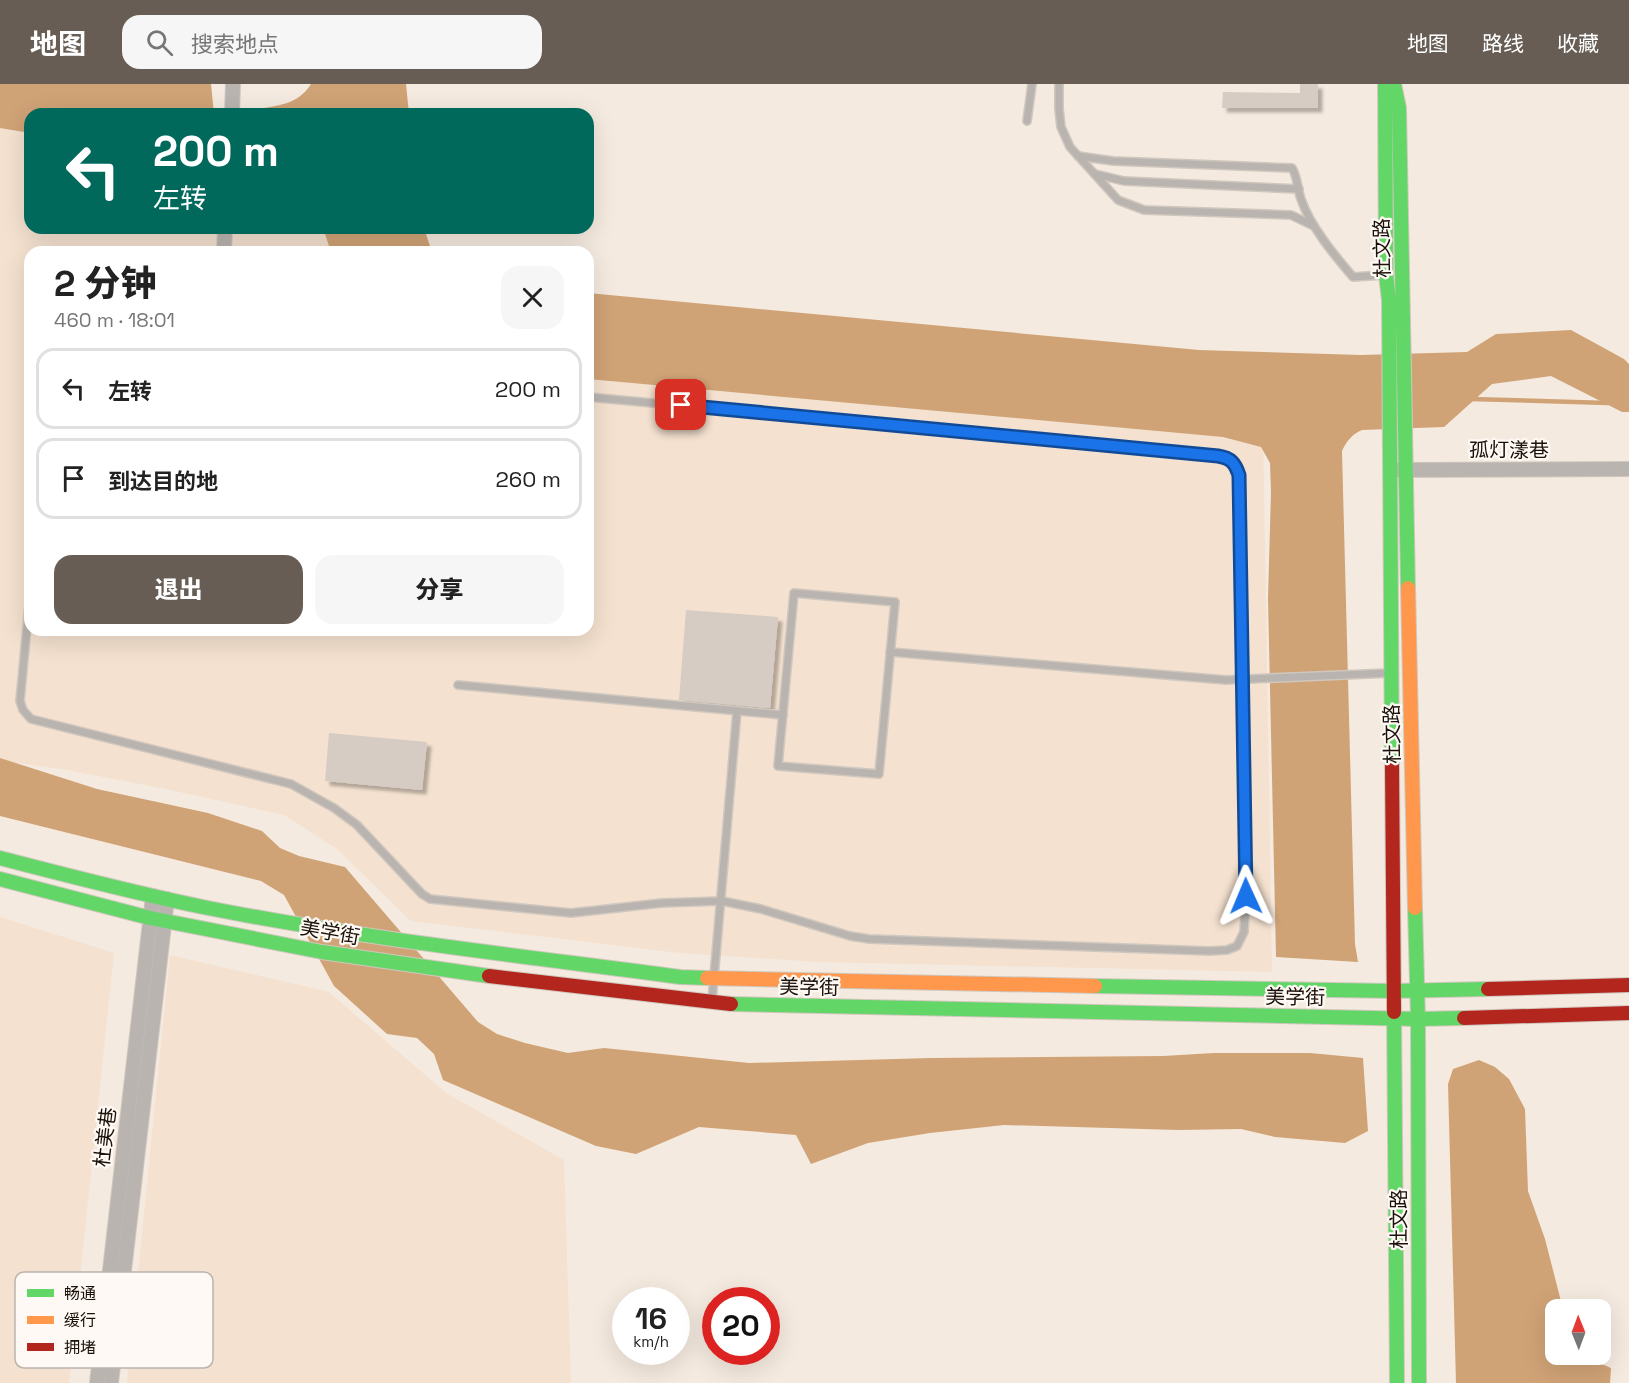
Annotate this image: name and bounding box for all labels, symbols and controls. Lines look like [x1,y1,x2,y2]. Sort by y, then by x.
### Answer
search box [122,15,542,69]
text: 地图 [30,26,86,62]
icon: search [143,26,176,59]
text: 搜索地点 [191,30,279,58]
text: 地图 [1407,30,1449,57]
text: 路线 [1482,30,1524,57]
text: 收藏 [1557,30,1599,57]
text: 200 m [153,125,279,178]
icon: left [54,132,132,210]
text: 左转 [153,181,207,216]
street label: 杜文路 [1368,218,1396,278]
text: 2 分钟 [54,261,157,307]
button: close [501,266,564,329]
text: 460 m · 18:01 [54,307,175,333]
icon: left [57,372,90,405]
text: 200 m [495,375,561,403]
text: 左转 [108,377,152,405]
pin [655,379,706,430]
icon: arrive [664,388,697,421]
street label: 孤灯漾巷 [1469,437,1549,463]
icon: arrive [57,462,90,495]
text: 260 m [496,465,561,493]
text: 到达目的地 [108,467,218,495]
button: 退出 [54,555,303,624]
button: 分享 [315,555,564,624]
street label: 杜文路 [1378,704,1406,764]
position arrow [1214,864,1278,928]
street label: 美学街 [298,914,362,950]
street label: 美学街 [779,973,839,1001]
street label: 美学街 [1265,983,1325,1011]
street label: 杜美巷 [88,1106,122,1168]
street label: 杜文路 [1386,1189,1412,1249]
legend [15,1272,213,1368]
text: 畅通 [64,1283,96,1304]
speed limit sign: 20 [702,1287,780,1365]
text: 16 [635,1299,667,1338]
north arrow [1545,1299,1611,1365]
map controls [1545,1299,1611,1365]
text: 缓行 [64,1310,96,1331]
text: km/h [633,1332,669,1351]
text: 拥堵 [64,1337,96,1358]

